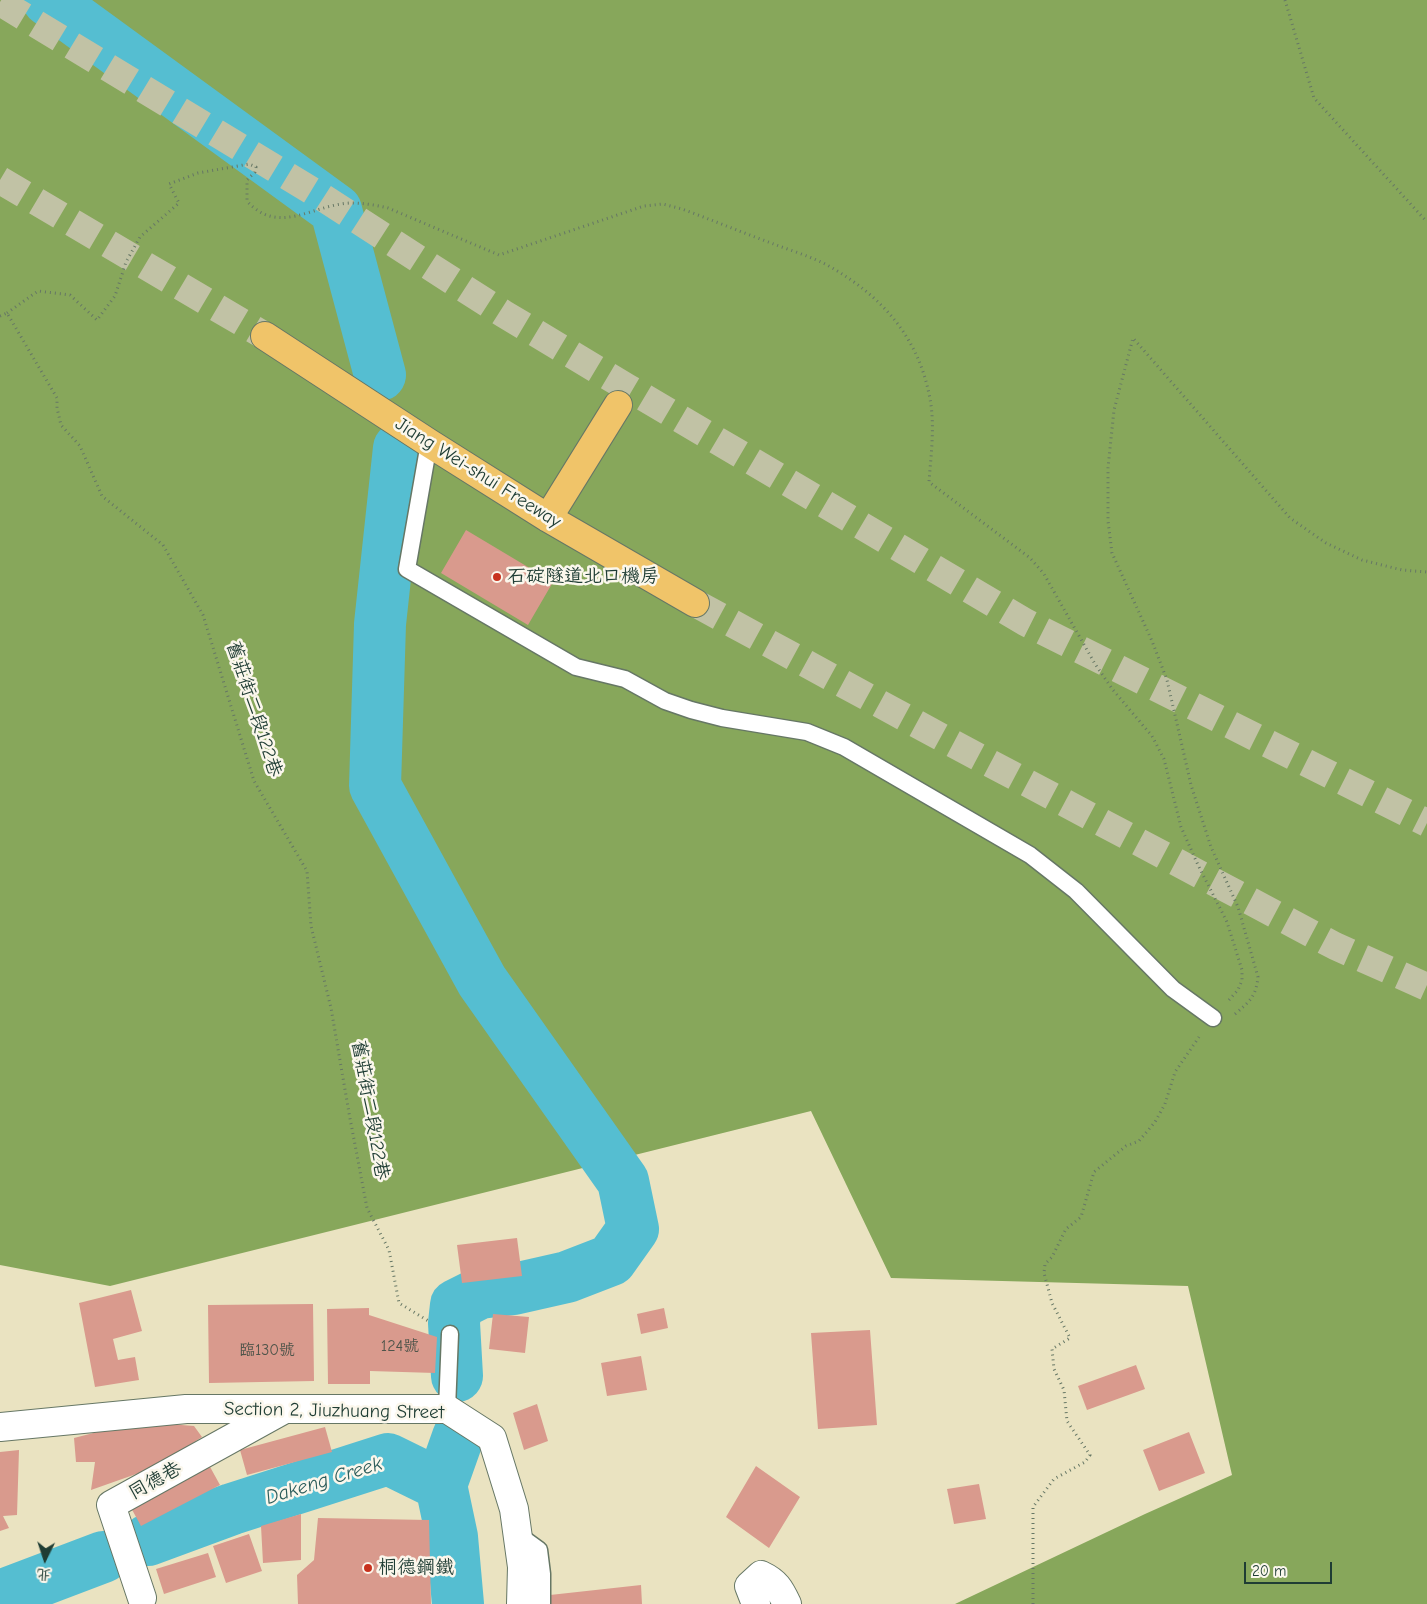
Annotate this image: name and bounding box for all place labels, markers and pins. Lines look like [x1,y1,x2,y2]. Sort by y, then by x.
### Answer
place label: 石碇隧道北口機房 [507,566,659,588]
marker: 石碇隧道北口機房 [491,571,503,583]
place label: 桐德鋼鐵 [378,1557,454,1579]
marker: 桐德鋼鐵 [362,1562,374,1574]

